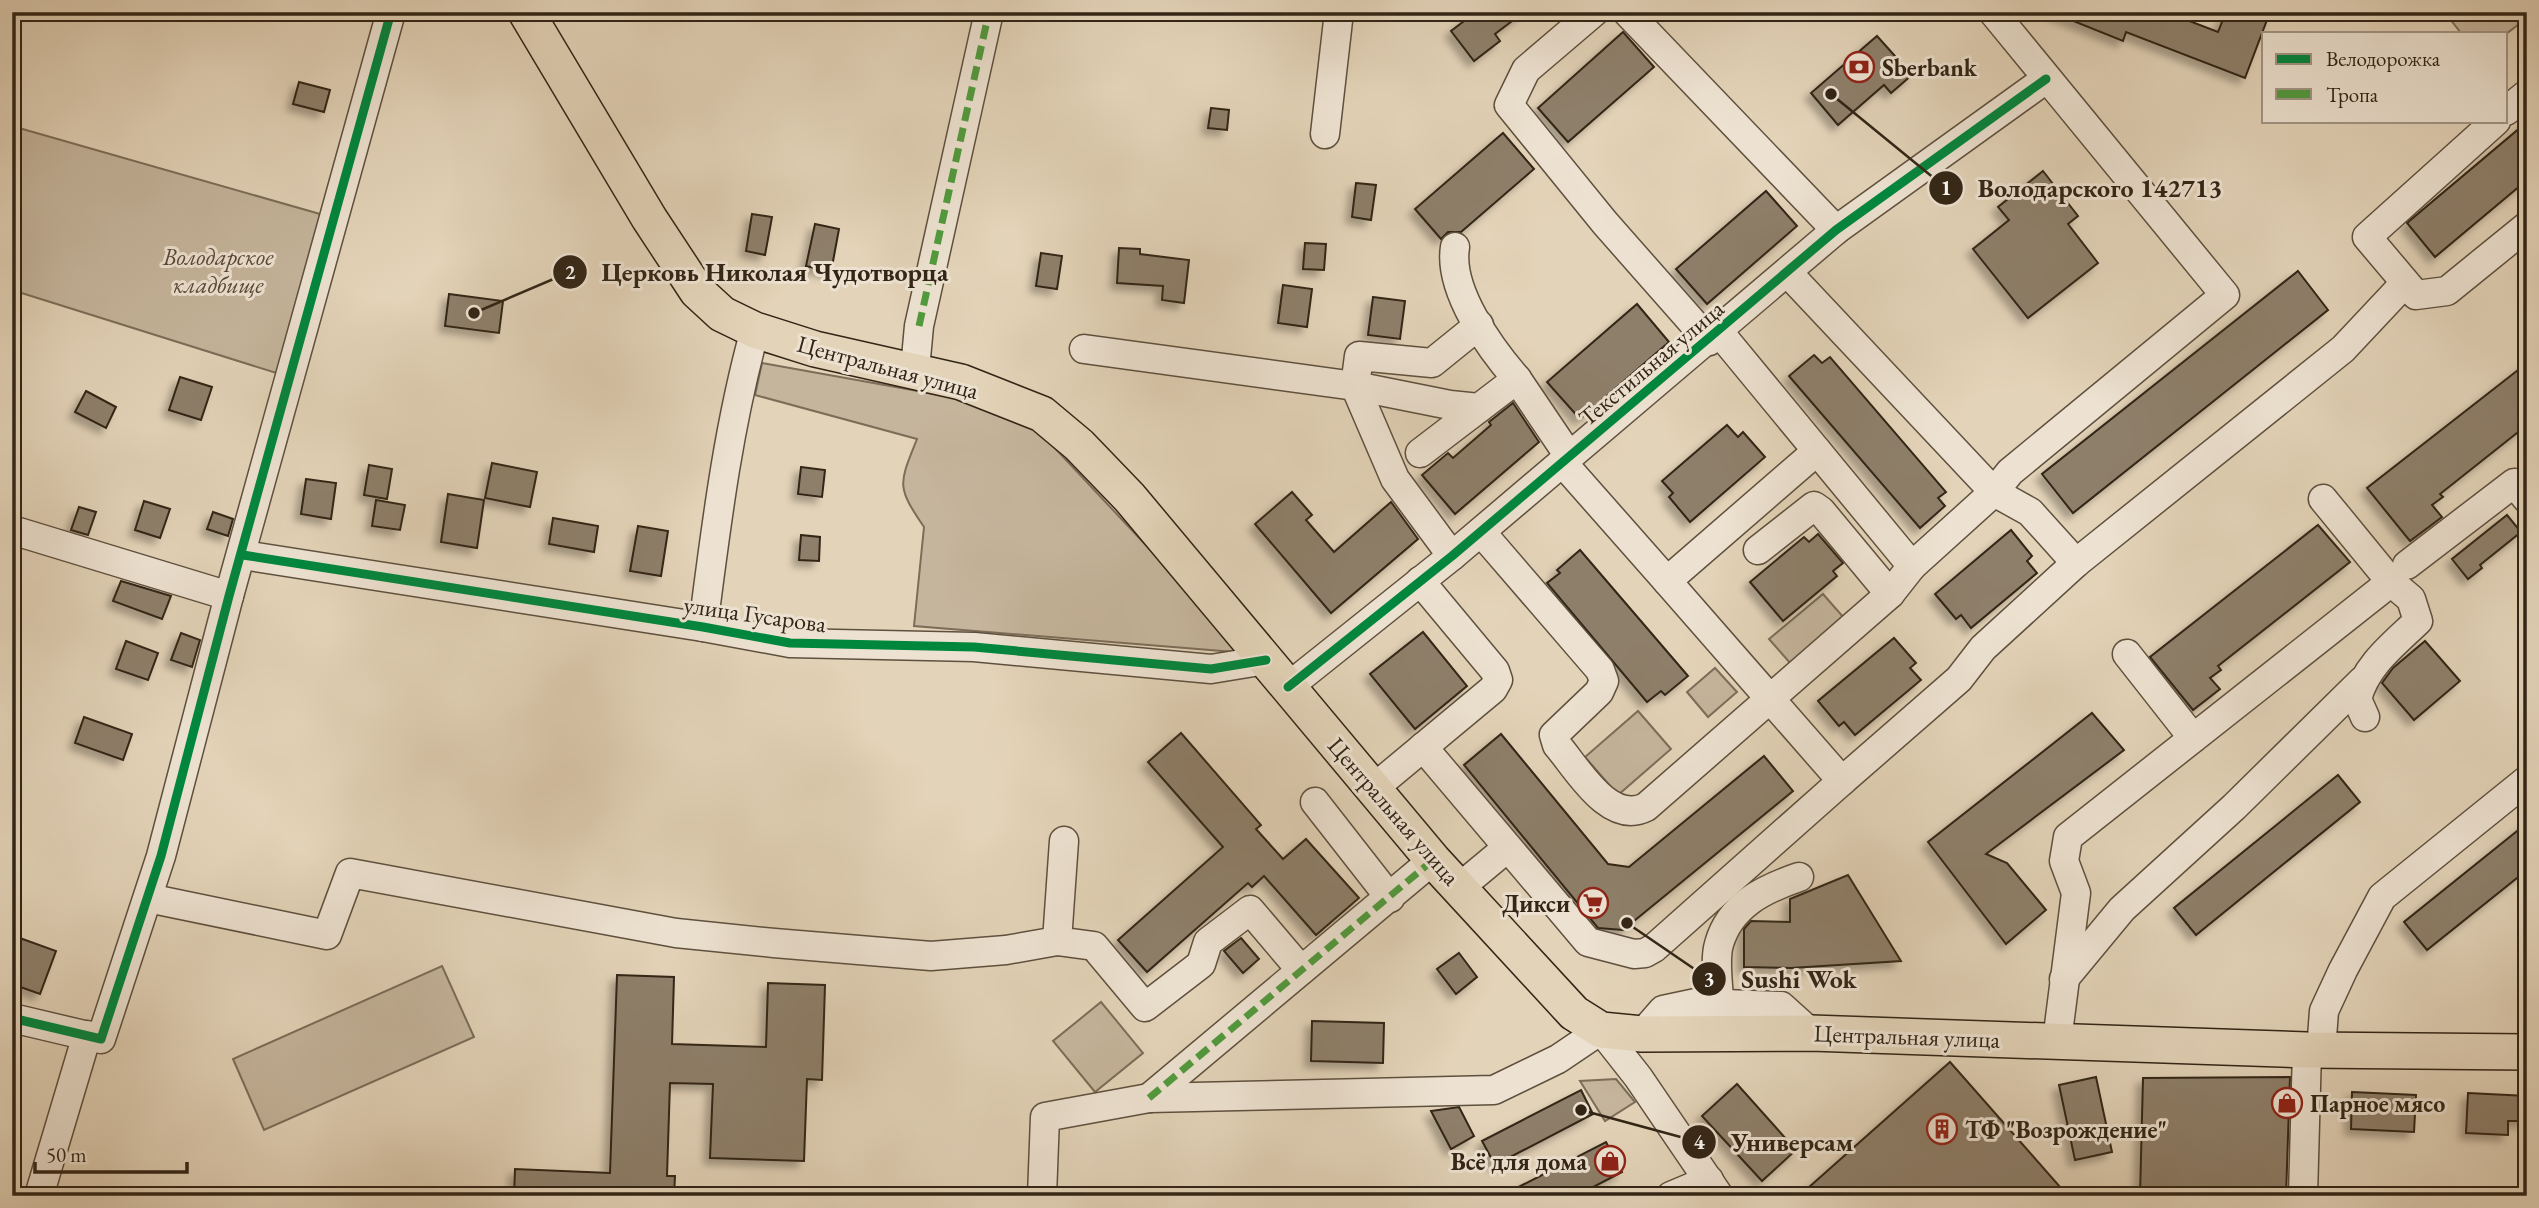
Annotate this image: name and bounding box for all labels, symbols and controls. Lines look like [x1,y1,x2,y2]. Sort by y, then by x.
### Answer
legend [2262,32,2508,122]
text: Велодорожка [2326,45,2441,72]
bank icon: Sberbank [1842,50,1876,84]
place label: Sberbank [1882,52,1978,83]
text: Тропа [2326,81,2379,108]
callout: Володарского 142713 [1929,164,2236,211]
text: Володарского 142713 [1978,171,2222,205]
text: 1 [1940,174,1952,201]
park label: Володарское кладбище [162,241,274,300]
callout: Церковь Николая Чудотворца [553,248,962,295]
text: Церковь Николая Чудотворца [602,255,949,289]
text: 2 [564,258,576,285]
street label: Текстильная улица [1572,293,1731,433]
street label: Центральная улица [794,328,982,406]
street label: улица Гусарова [682,589,829,639]
street label: Центральная улица [1321,730,1467,892]
supermarket icon: Дикси [1576,886,1610,920]
place label: Дикси [1502,888,1570,919]
callout: Sushi Wok [1692,956,1870,1003]
text: Sushi Wok [1741,962,1857,996]
text: 3 [1703,965,1715,992]
street label: Центральная улица [1813,1017,2001,1055]
shop icon: Парное мясо [2270,1086,2304,1120]
place label: Парное мясо [2310,1088,2445,1119]
building icon: ТФ "Возрождение" [1925,1112,1959,1146]
place label: ТФ "Возрождение" [1965,1114,2167,1145]
callout: Универсам [1681,1118,1867,1165]
text: Универсам [1730,1125,1854,1159]
text: 4 [1693,1128,1705,1155]
scale bar [35,1131,187,1175]
text: 50 m [46,1141,87,1168]
shop icon: Всё для дома [1593,1144,1627,1178]
place label: Всё для дома [1451,1146,1587,1177]

